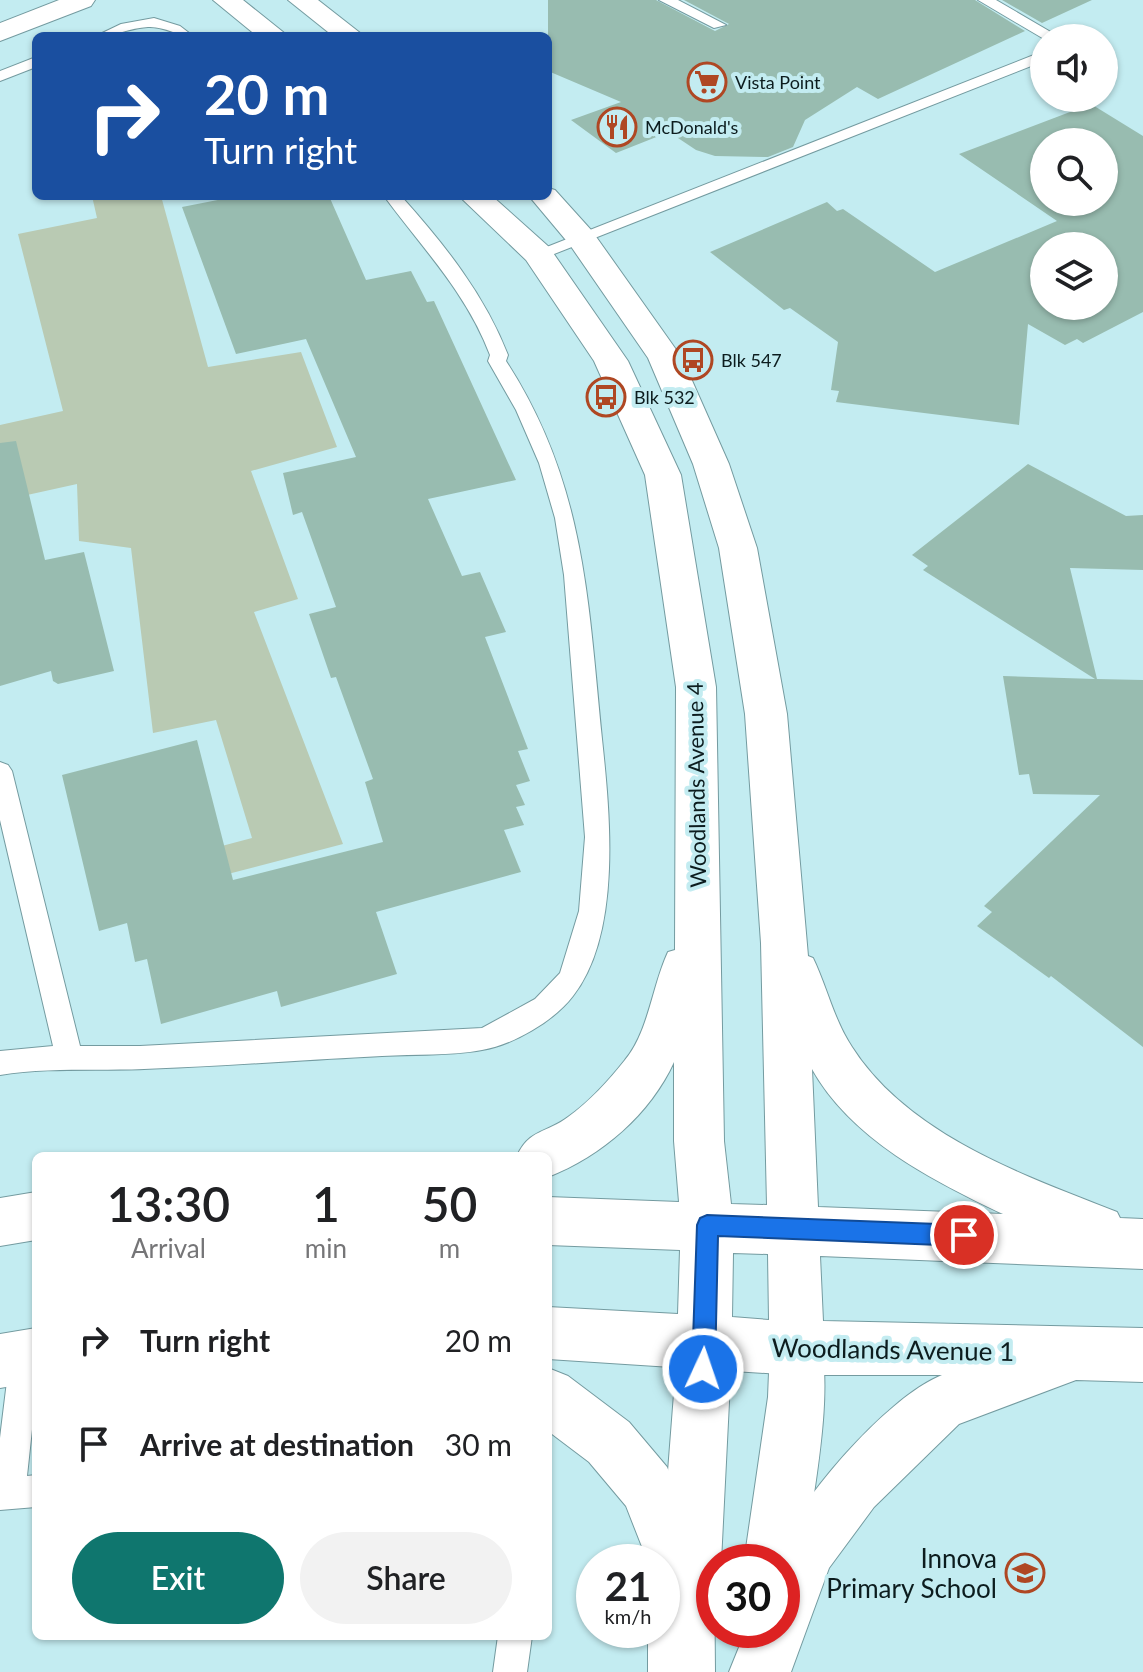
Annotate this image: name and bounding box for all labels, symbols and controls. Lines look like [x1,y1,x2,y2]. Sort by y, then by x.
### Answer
map controls [1030,24,1118,320]
button: sound [1030,24,1118,112]
text: 20 m [204,60,329,127]
supermarket icon: Vista Point [686,61,728,103]
icon: right [72,64,176,168]
place label: Vista Point [735,71,821,93]
restaurant icon: McDonald's [596,106,638,148]
place label: McDonald's [645,116,739,138]
text: Turn right [204,128,357,172]
button: search [1030,128,1118,216]
button: layers [1030,232,1118,320]
bus stop icon: Blk 547 [672,339,714,381]
place label: Blk 547 [721,349,782,371]
bus stop icon: Blk 532 [585,376,627,418]
place label: Blk 532 [634,386,695,408]
street label: Woodlands Avenue 4 [681,682,711,888]
text: 13:30 [107,1175,230,1232]
text: 1 [312,1175,340,1232]
text: 50 [422,1175,477,1232]
pin [930,1201,998,1269]
icon: arrive [942,1213,986,1257]
text: Arrival [131,1232,206,1264]
text: min [305,1232,347,1264]
text: m [439,1232,460,1264]
icon: right [72,1318,116,1362]
text: Turn right [140,1322,270,1358]
text: 20 m [445,1322,512,1358]
position arrow [661,1327,745,1411]
street label: Woodlands Avenue 1 [771,1331,1015,1367]
icon: arrive [72,1422,116,1466]
text: Arrive at destination [140,1426,414,1462]
text: 30 m [445,1426,512,1462]
button: Exit [72,1532,284,1624]
button: Share [300,1532,512,1624]
place label: Innova Primary School [826,1542,997,1604]
speed limit sign: 30 [696,1544,800,1648]
school or university icon: Innova Primary School [1004,1552,1046,1594]
text: 21 [605,1562,651,1610]
text: km/h [605,1604,651,1628]

